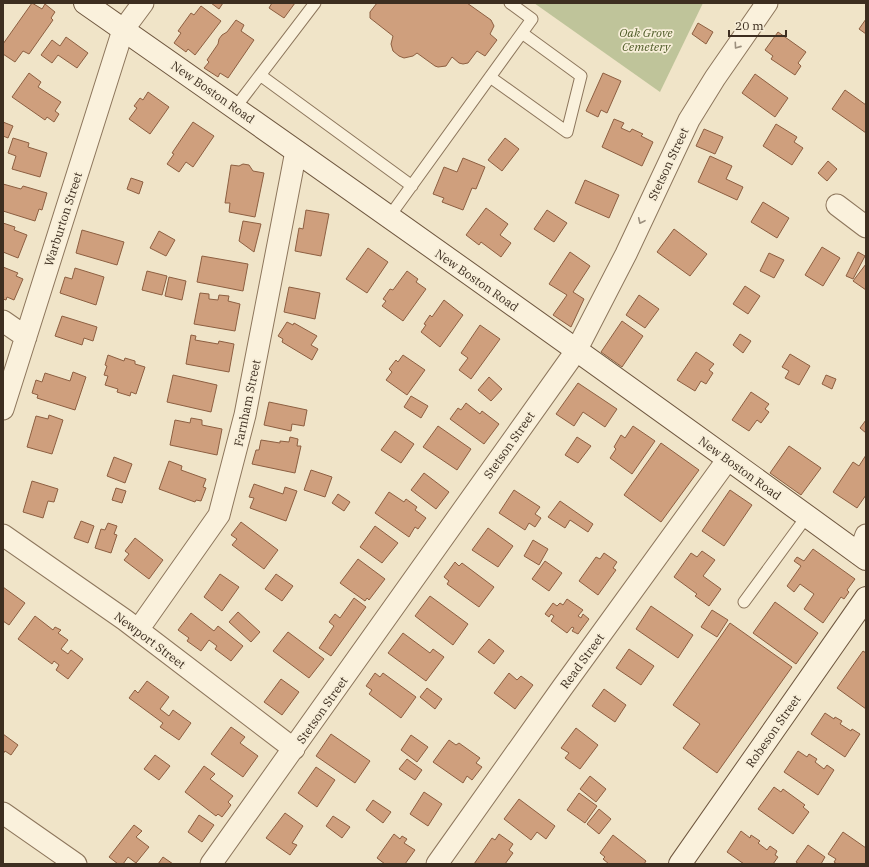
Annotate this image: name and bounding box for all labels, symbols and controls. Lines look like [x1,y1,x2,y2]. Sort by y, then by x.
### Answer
scale bar [729,12,786,38]
text: 20 m [735,18,764,33]
park label: Oak Grove Cemetery [619,25,673,54]
one-way arrow [735,42,742,49]
street label: New Boston Road [168,58,258,126]
street label: Stetson Street [645,125,691,203]
street label: Warburton Street [41,170,85,268]
one-way arrow [638,217,646,225]
street label: New Boston Road [432,246,522,314]
street label: Farnham Street [230,358,264,448]
street label: Stetson Street [480,408,538,482]
street label: New Boston Road [696,433,784,503]
street label: Newport Street [111,608,189,672]
street label: Read Street [557,630,607,692]
street label: Stetson Street [293,673,351,747]
street label: Robeson Street [742,692,804,770]

